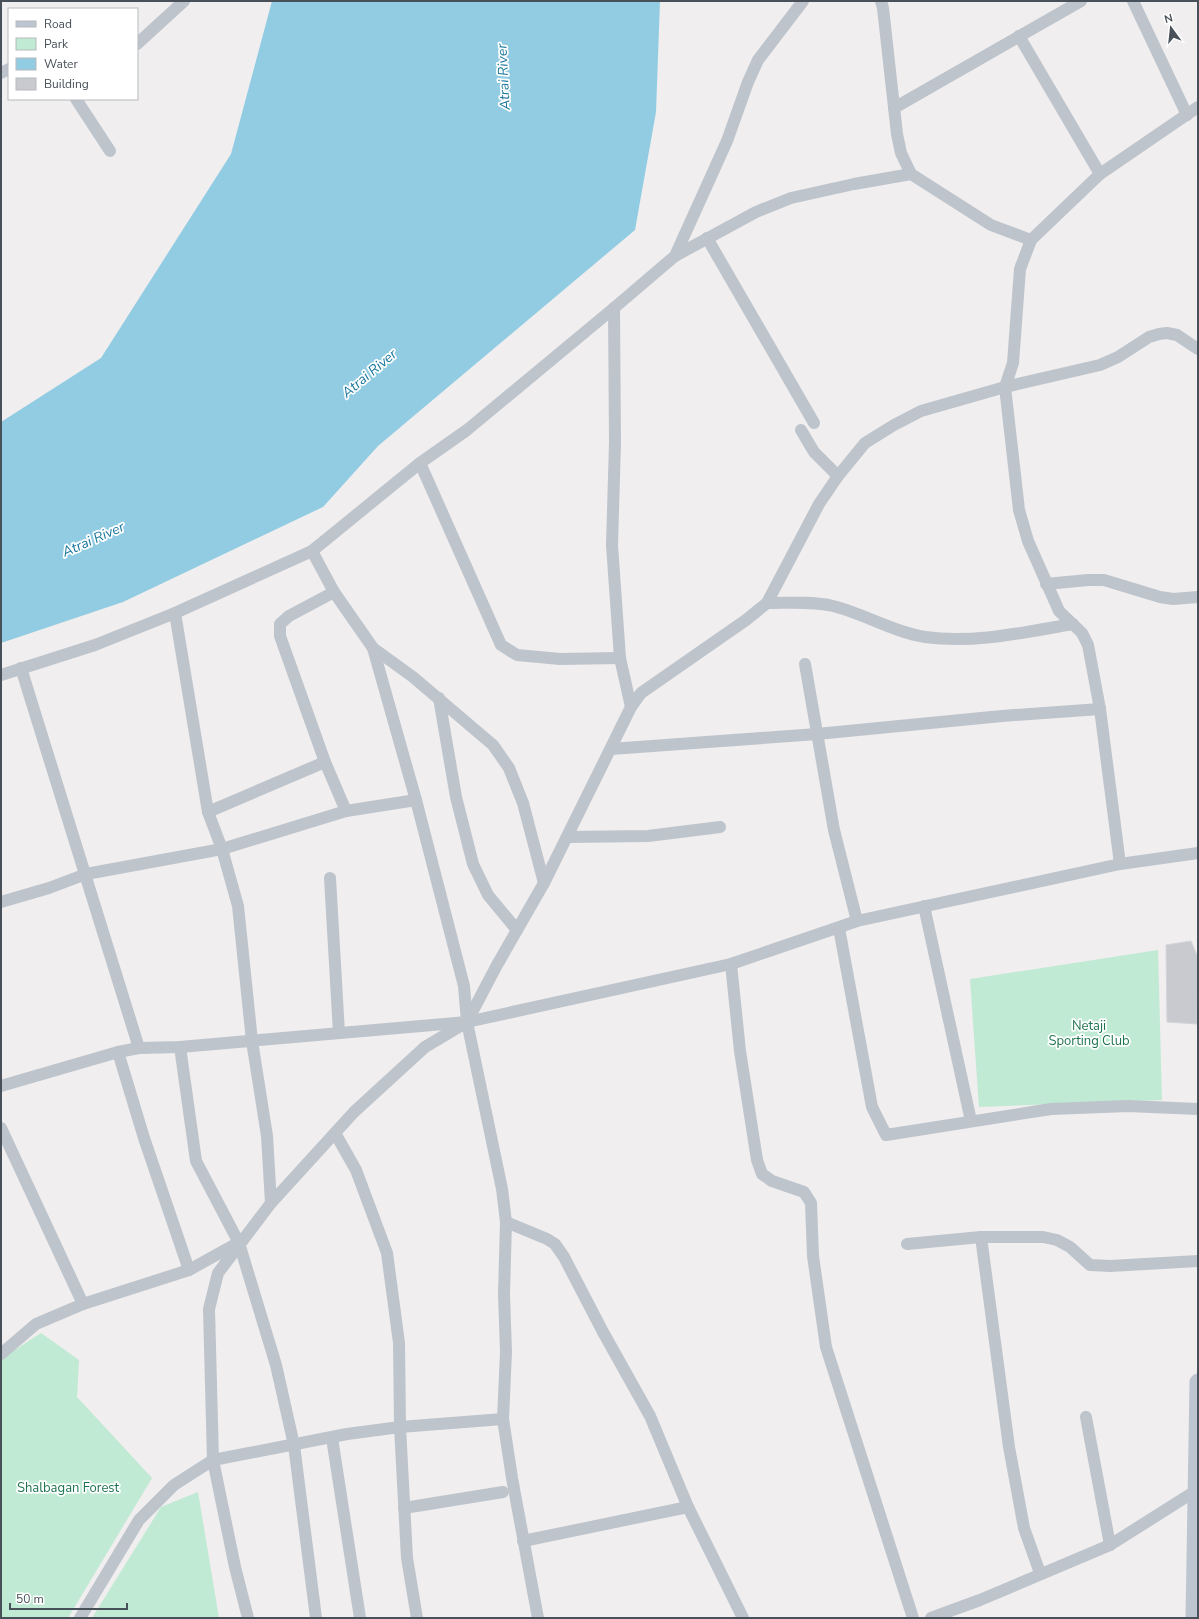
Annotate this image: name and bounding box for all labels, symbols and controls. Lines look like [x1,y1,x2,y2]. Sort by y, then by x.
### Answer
legend [8,8,138,100]
north arrow [1151,8,1191,48]
text: N [1163,11,1174,27]
text: Road [44,16,72,32]
text: Park [44,36,69,52]
water label: Atrai River [492,42,515,112]
text: Water [44,56,78,72]
text: Building [44,76,89,92]
water label: Atrai River [337,344,402,403]
water label: Atrai River [58,517,128,562]
park label: Netaji Sporting Club [1048,1017,1130,1050]
park label: Shalbagan Forest [17,1479,120,1497]
scale bar [10,1585,127,1611]
text: 50 m [16,1591,44,1607]

